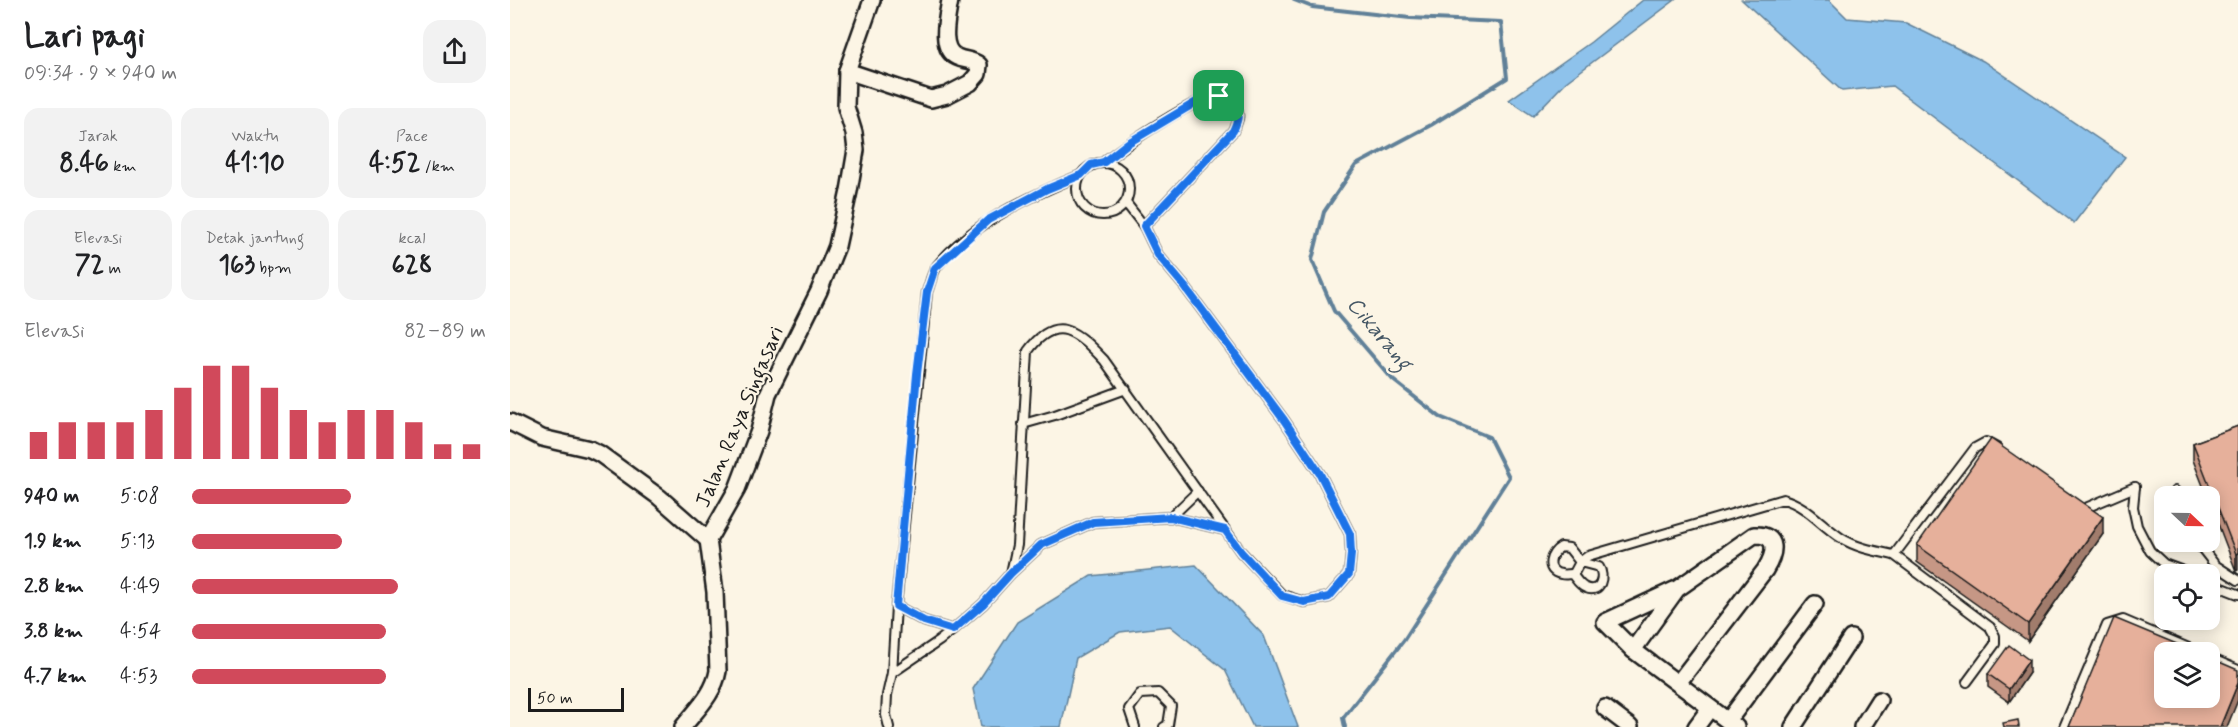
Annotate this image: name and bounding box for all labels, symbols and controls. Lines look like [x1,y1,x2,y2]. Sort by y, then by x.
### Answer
text: Lari pagi [24,15,145,59]
button: share [423,20,486,83]
text: 09:34 · 9 × 940 m [24,60,177,87]
pin [1193,70,1244,121]
icon: arrive [1202,79,1235,112]
text: Jarak [78,126,118,147]
text: Waktu [231,126,279,147]
text: Pace [396,126,428,147]
text: 8.46 [59,147,109,181]
text: 41:10 [225,147,285,181]
text: 4:52 [369,147,420,181]
text: km [109,156,137,177]
text: /km [420,156,455,177]
text: Elevasi [74,228,122,249]
text: Detak jantung [206,228,304,249]
text: kcal [399,228,425,249]
text: 72 [75,249,104,283]
text: 163 [218,249,255,283]
text: 628 [391,249,433,283]
text: m [104,258,121,279]
text: bpm [255,258,292,279]
water label: Cikarang [1338,291,1420,381]
text: Elevasi [24,318,84,345]
text: 82–89 m [404,318,486,345]
street label: Jalan Raya Singasari [689,322,793,513]
text: 940 m [24,483,79,510]
text: 5:08 [120,483,159,510]
north arrow [2154,486,2220,552]
map controls [2154,486,2220,708]
text: 1.9 km [24,528,82,555]
text: 5:13 [120,528,155,555]
button: locate [2154,564,2220,630]
text: 2.8 km [24,573,84,600]
text: 4:49 [120,573,161,600]
text: 3.8 km [24,618,83,645]
text: 4:54 [120,618,161,645]
button: layers [2154,642,2220,708]
text: 4.7 km [24,663,87,690]
text: 4:53 [120,663,157,690]
scale bar [528,685,624,712]
text: 50 m [537,688,573,709]

